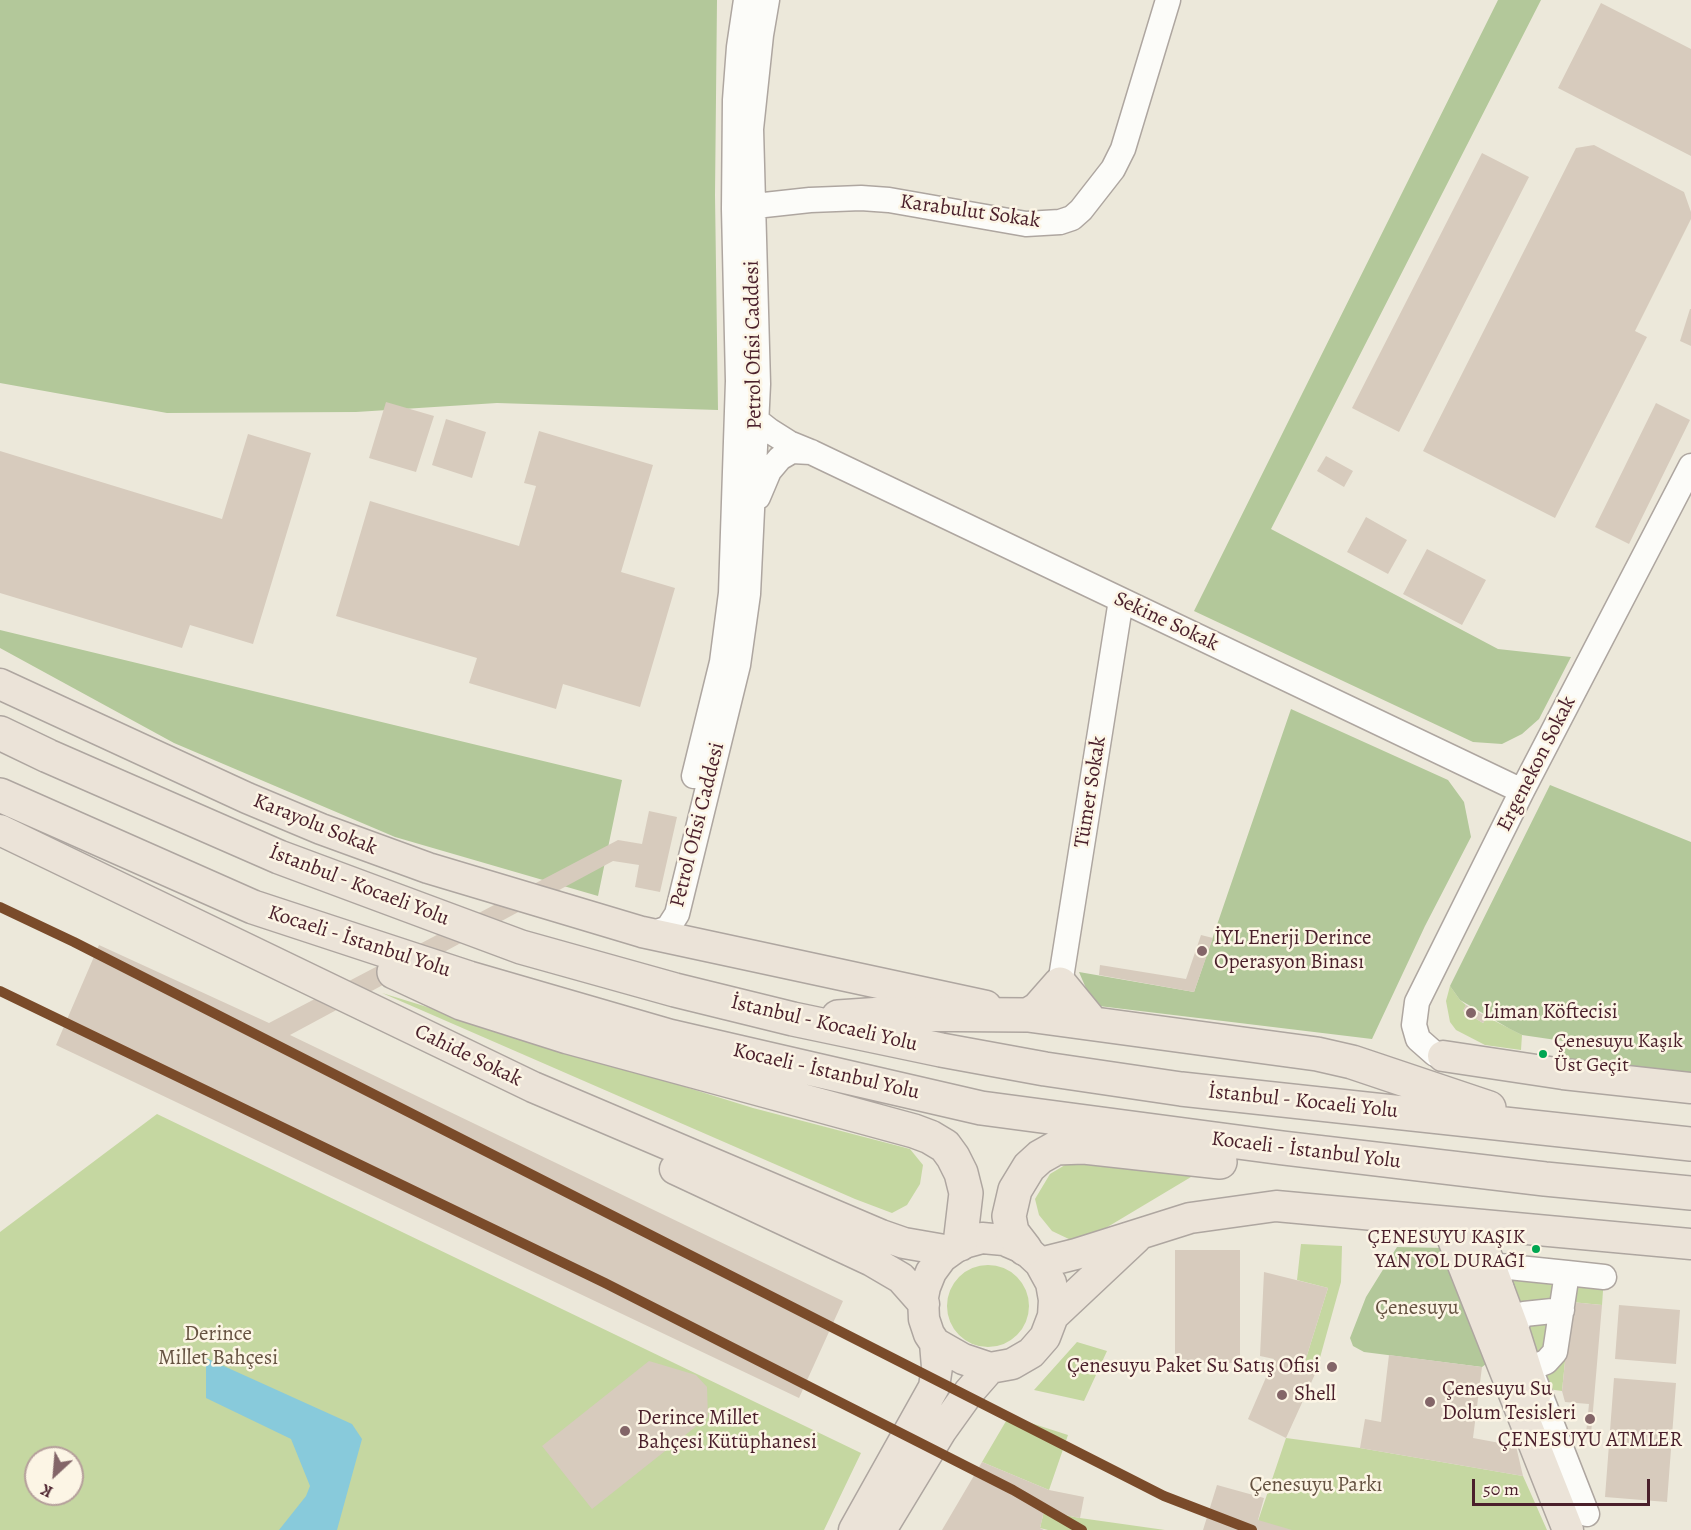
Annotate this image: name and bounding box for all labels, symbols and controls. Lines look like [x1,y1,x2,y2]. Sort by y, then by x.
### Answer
street label: Karabulut Sokak [898,190,1042,234]
street label: Petrol Ofisi Caddesi [740,260,768,430]
street label: Sekine Sokak [1109,587,1223,657]
street label: Ergenekon Sokak [1492,692,1582,836]
street label: Tümer Sokak [1070,734,1112,850]
street label: Petrol Ofisi Caddesi [665,740,731,910]
street label: Karayolu Sokak [249,789,381,861]
street label: İstanbul - Kocaeli Yolu [265,840,453,932]
street label: Kocaeli - İstanbul Yolu [264,901,454,983]
place label: İYL Enerji Derince Operasyon Binası [1214,926,1371,976]
marker: İYL Enerji Derince Operasyon Binası [1195,944,1209,958]
street label: İstanbul - Kocaeli Yolu [728,990,920,1058]
place label: Liman Köftecisi [1483,1000,1618,1026]
marker: Liman Köftecisi [1464,1006,1478,1020]
street label: Cahide Sokak [410,1019,526,1093]
place label: Çenesuyu Kaşık Üst Geçit [1554,1030,1683,1077]
street label: Kocaeli - İstanbul Yolu [730,1038,922,1106]
marker: Çenesuyu Kaşık Üst Geçit [1537,1048,1549,1060]
street label: İstanbul - Kocaeli Yolu [1207,1079,1399,1125]
street label: Kocaeli - İstanbul Yolu [1210,1127,1402,1175]
place label: ÇENESUYU KAŞIK YAN YOL DURAĞI [1368,1226,1525,1273]
marker: ÇENESUYU KAŞIK YAN YOL DURAĞI [1530,1243,1542,1255]
park label: Çenesuyu [1375,1296,1459,1322]
park label: Derince Millet Bahçesi [158,1322,278,1372]
place label: Çenesuyu Paket Su Satış Ofisi [1067,1354,1320,1380]
marker: Çenesuyu Paket Su Satış Ofisi [1325,1360,1339,1374]
place label: Çenesuyu Su Dolum Tesisleri [1442,1377,1576,1427]
place label: Shell [1294,1382,1336,1408]
marker: Shell [1275,1388,1289,1402]
marker: Çenesuyu Su Dolum Tesisleri [1423,1395,1437,1409]
place label: Derince Millet Bahçesi Kütüphanesi [637,1406,817,1456]
marker: ÇENESUYU ATMLER [1583,1412,1597,1426]
marker: Derince Millet Bahçesi Kütüphanesi [618,1424,632,1438]
place label: ÇENESUYU ATMLER [1498,1428,1682,1454]
north arrow [24,1446,84,1506]
scale bar [1475,1467,1654,1505]
park label: Çenesuyu Parkı [1249,1473,1383,1499]
text: 50 m [1483,1477,1519,1501]
text: K [37,1478,57,1503]

